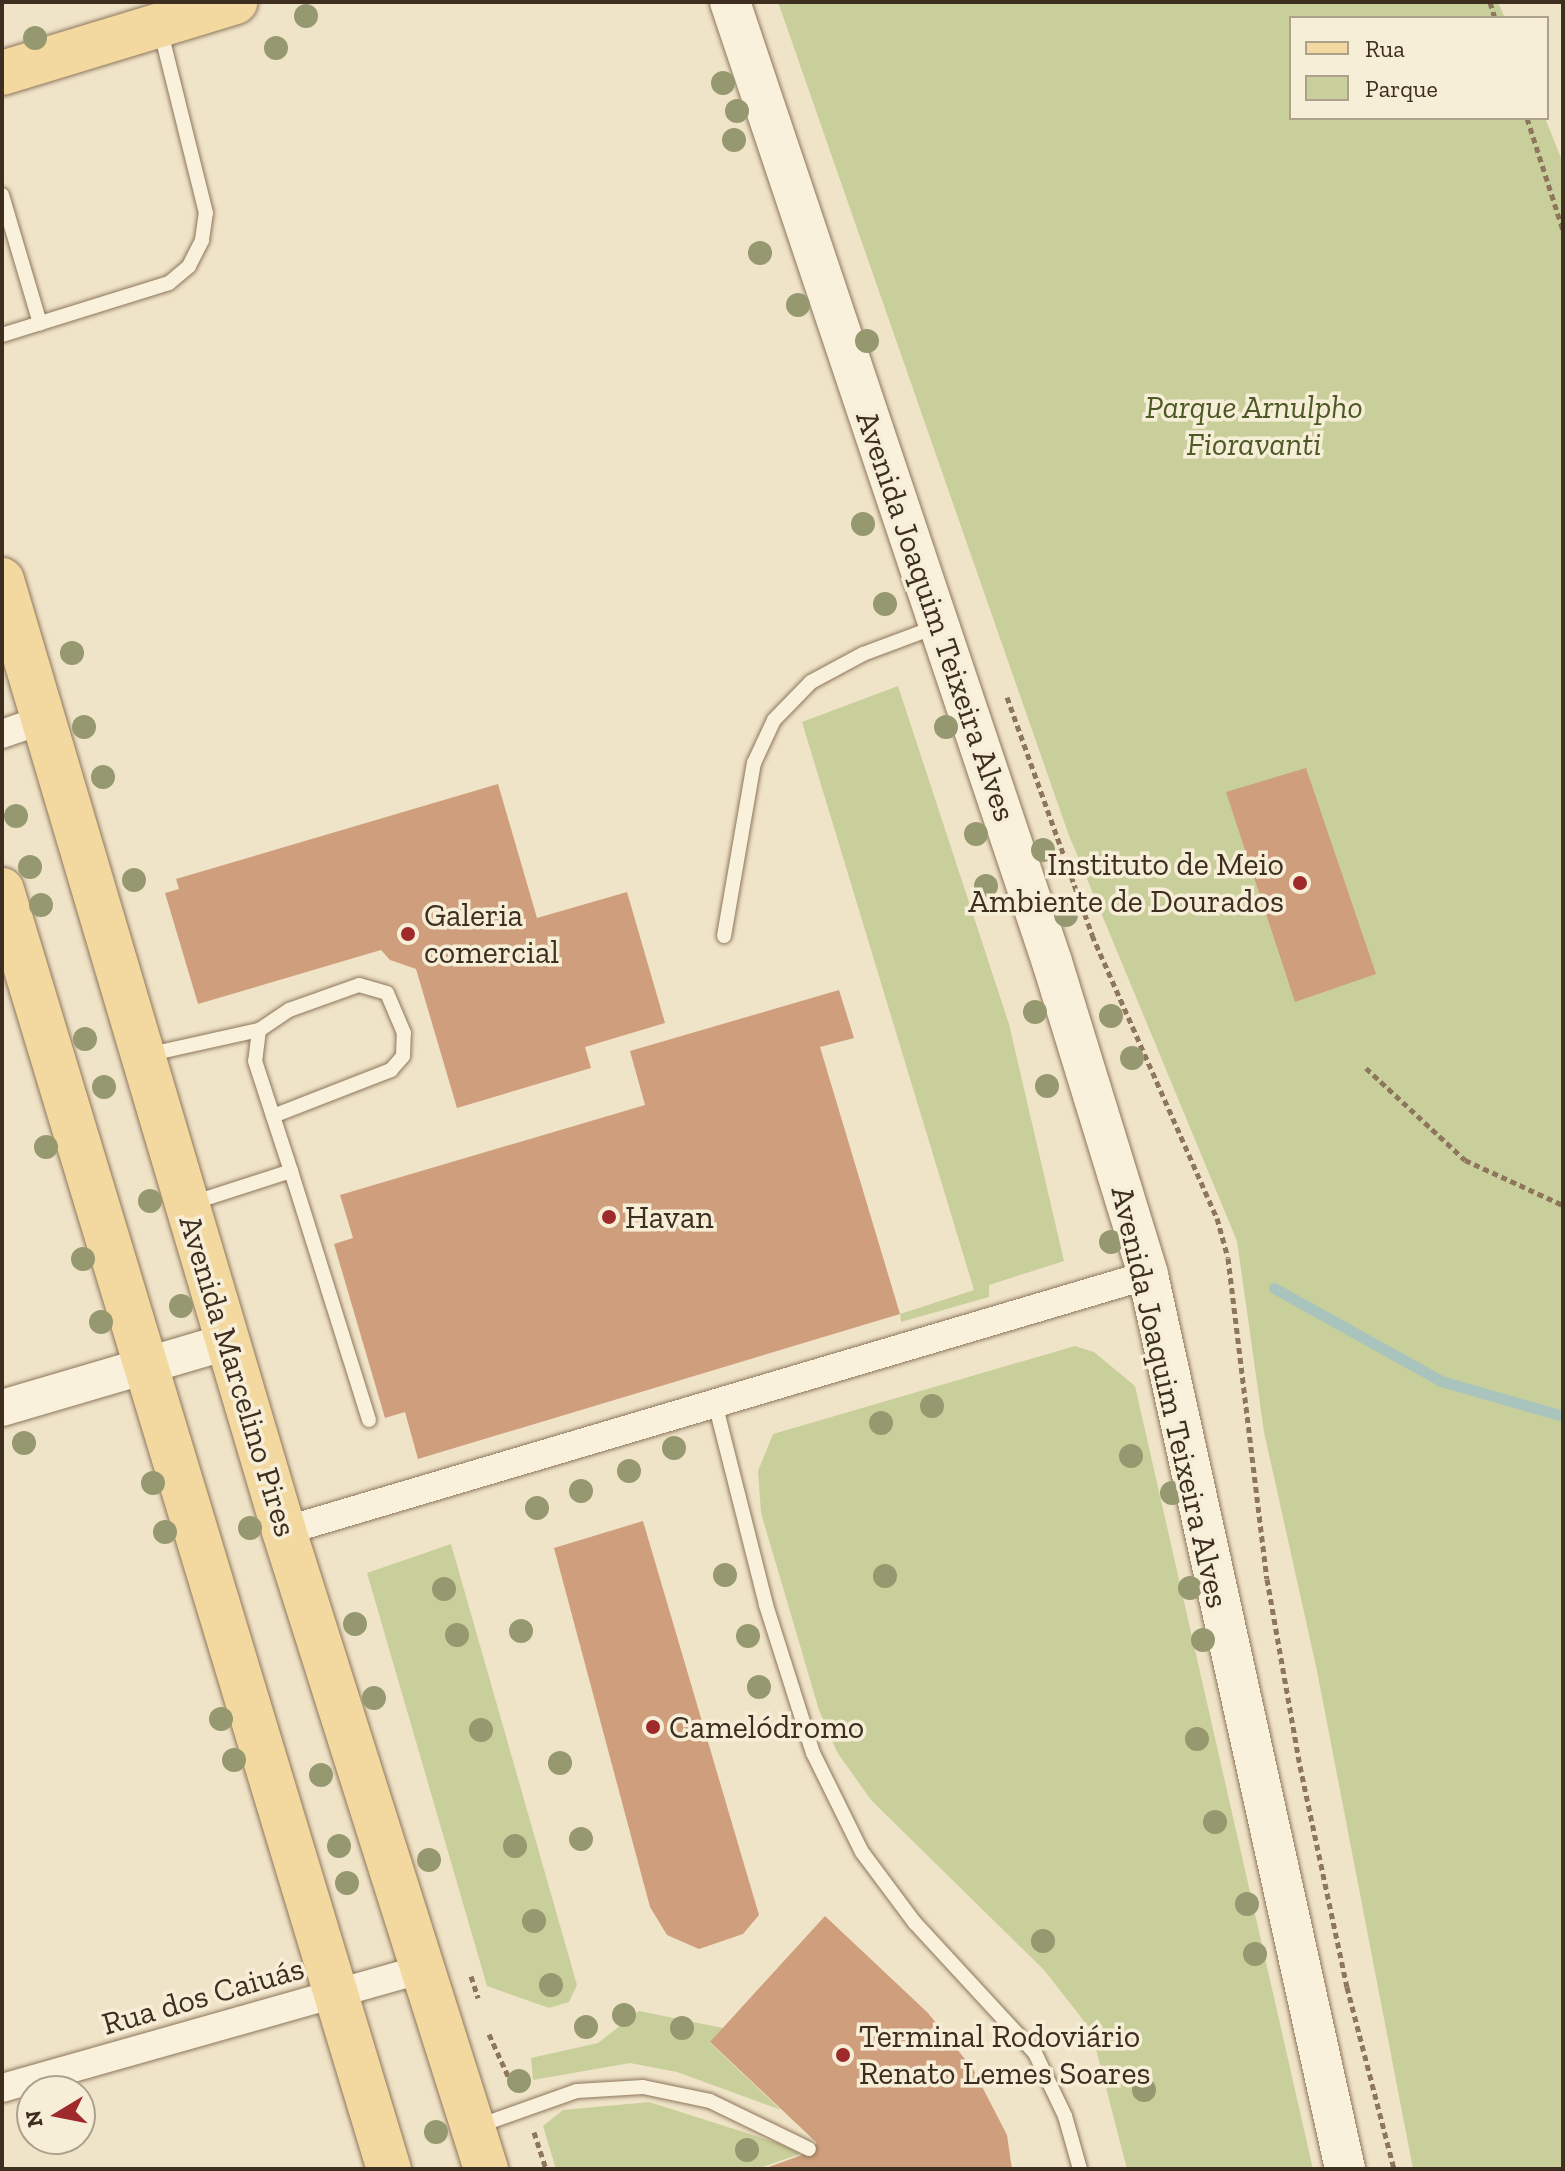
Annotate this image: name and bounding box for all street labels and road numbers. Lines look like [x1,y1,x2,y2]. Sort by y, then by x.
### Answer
street label: Avenida Joaquim Teixeira Alves [847,405,1025,827]
street label: Avenida Joaquim Teixeira Alves [1103,1181,1237,1613]
street label: Avenida Marcelino Pires [171,1211,305,1541]
street label: Rua dos Caiuás [98,1949,308,2043]

